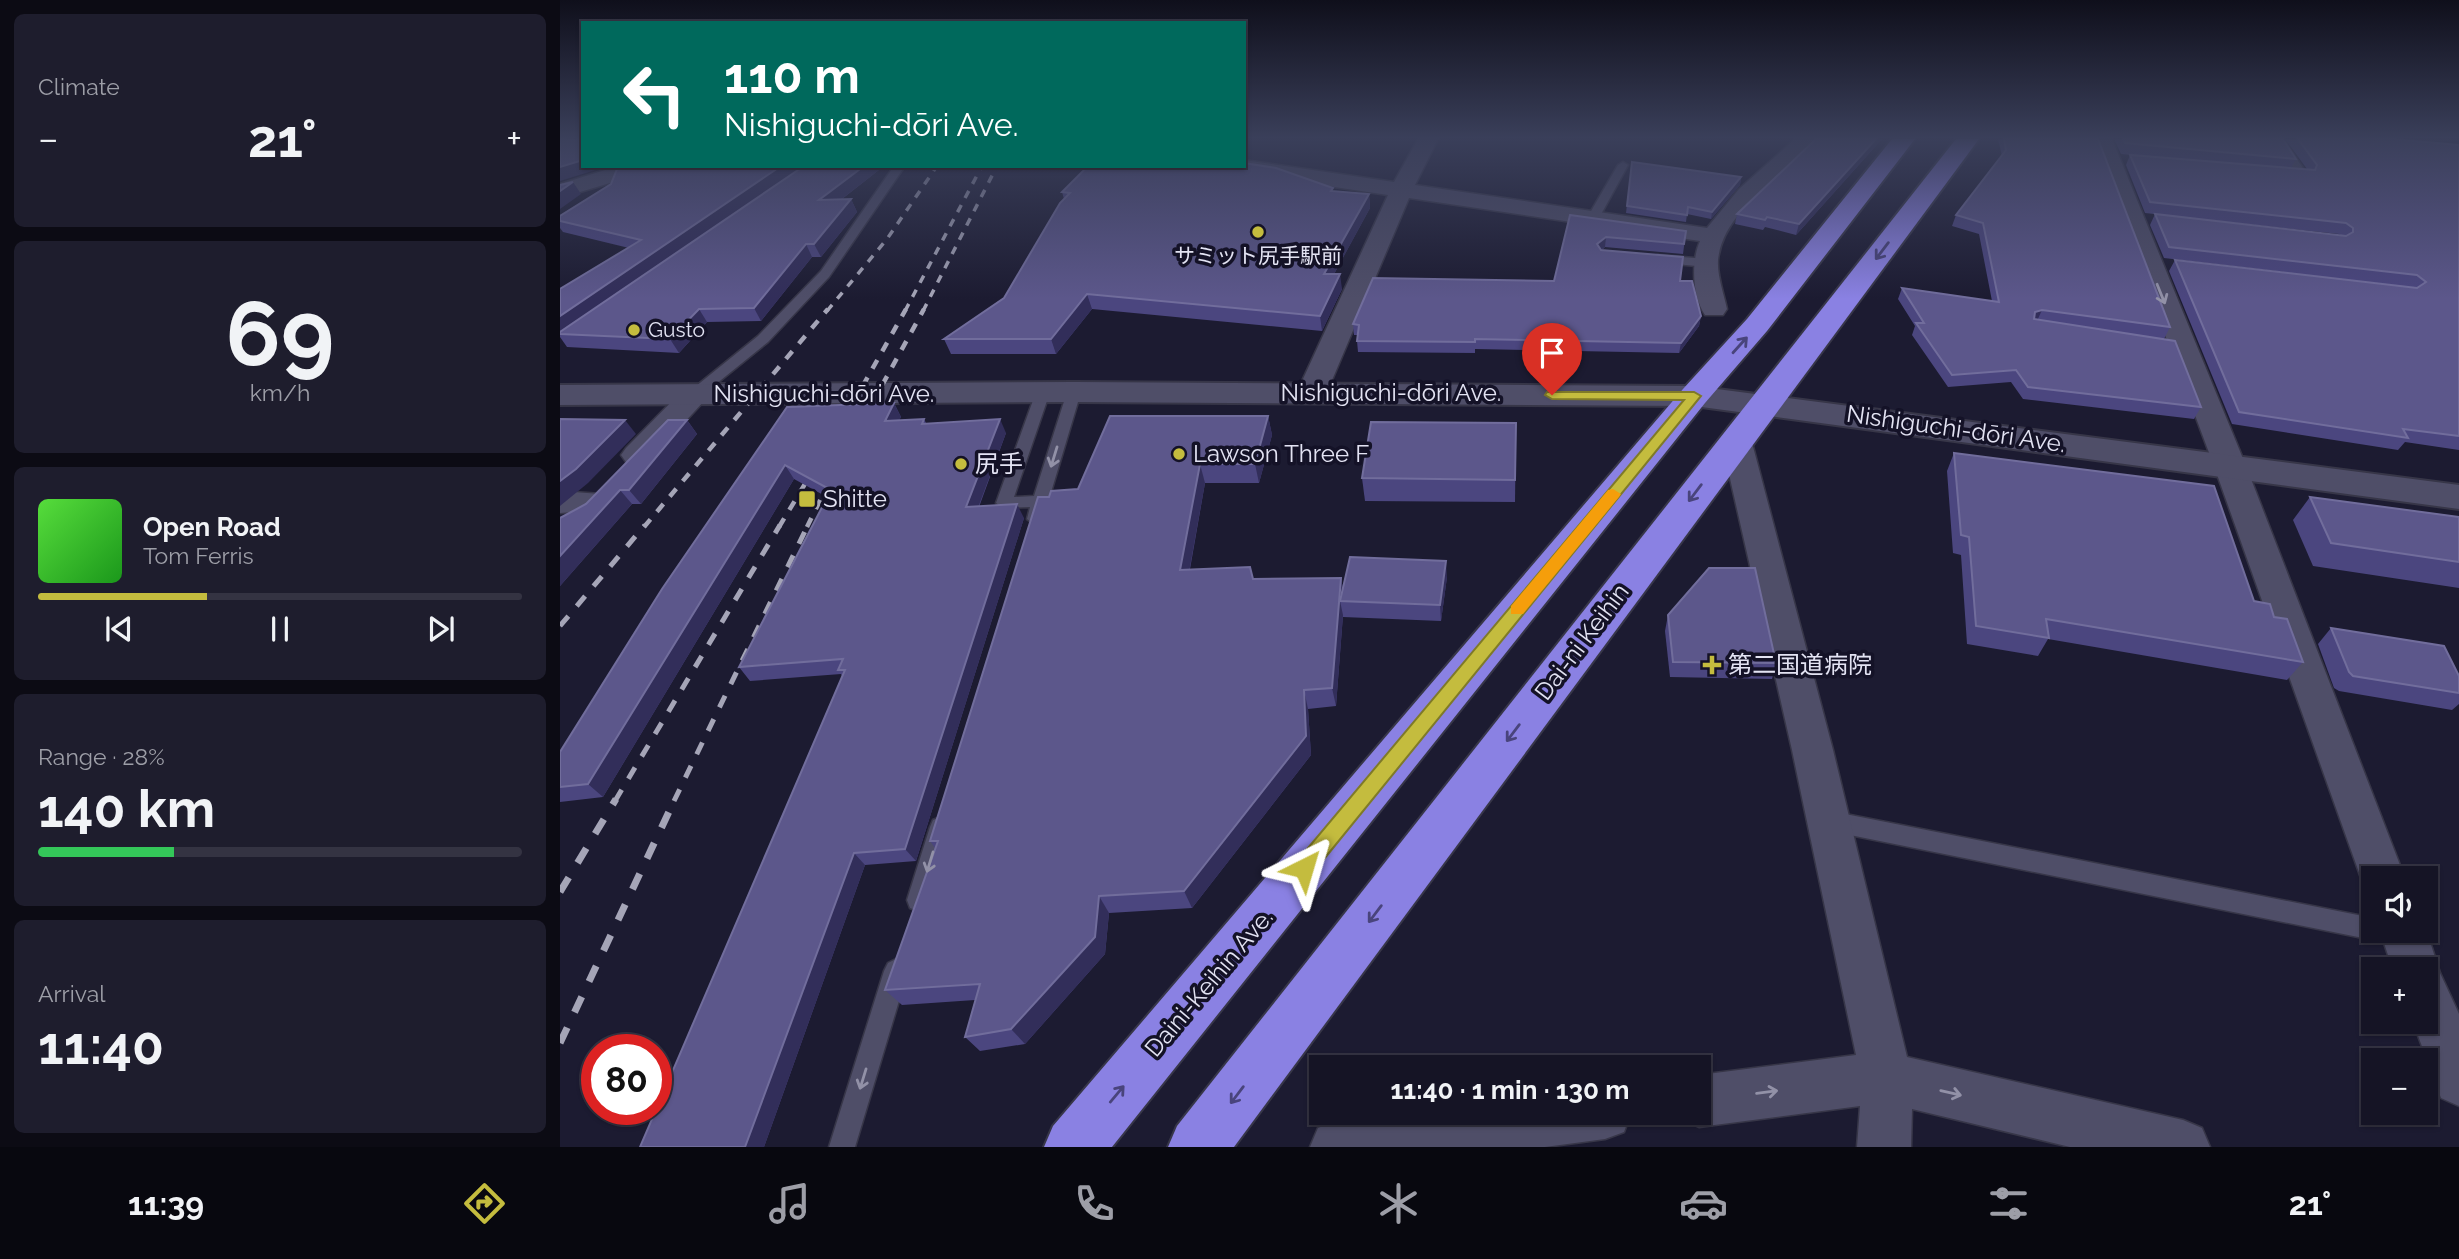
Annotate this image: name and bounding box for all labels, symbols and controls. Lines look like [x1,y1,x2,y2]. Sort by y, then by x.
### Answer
text: 110 m [724,47,860,104]
icon: left [609,49,700,140]
text: Climate [38,73,120,100]
text: Nishiguchi-dōri Ave. [724,106,1018,143]
text: 21° [248,108,317,169]
text: − [38,116,58,161]
text: + [506,116,522,161]
marker: サミット尻手駅前 [1250,224,1266,240]
one-way arrow [1875,242,1890,261]
place label: サミット尻手駅前 [1174,243,1342,268]
text: 69 [226,280,334,387]
one-way arrow [2156,283,2169,304]
place label: Gusto [648,317,705,342]
marker: Gusto [626,322,642,338]
pin [1522,323,1582,395]
icon: arrive [1533,334,1571,372]
one-way arrow [1731,337,1748,354]
street label: Nishiguchi-dōri Ave. [1281,378,1501,407]
text: km/h [250,379,310,406]
street label: Nishiguchi-dōri Ave. [714,379,934,408]
street label: Nishiguchi-dōri Ave. [1845,399,2067,458]
place label: Lawson Three F [1193,439,1369,468]
one-way arrow [1047,446,1060,468]
marker: Lawson Three F [1171,446,1187,462]
place label: 尻手 [975,449,1023,478]
marker: 尻手 [953,456,969,472]
place label: Shitte [823,484,887,513]
one-way arrow [1688,484,1703,503]
marker: Shitte [797,489,817,509]
text: Open Road [143,512,281,542]
text: Tom Ferris [143,542,254,569]
street label: Dai-ni Keihin [1528,578,1635,706]
icon: previous [100,610,138,648]
icon: pause [261,610,299,648]
icon: next [422,610,460,648]
place label: 第二国道病院 [1728,650,1872,679]
marker: 第二国道病院 [1702,655,1722,675]
one-way arrow [1505,723,1520,742]
text: Range · 28% [38,743,165,770]
text: 140 km [38,778,215,839]
position arrow [1267,831,1341,905]
one-way arrow [922,850,935,872]
map controls [2361,866,2438,1125]
button: sound [2361,866,2438,943]
street label: Daini-Keihin Ave. [1138,903,1279,1062]
one-way arrow [1368,904,1382,923]
button: + [2361,957,2438,1034]
text: Arrival [38,980,105,1007]
text: 11:40 [38,1015,164,1076]
speed limit sign: 80 [581,1034,672,1125]
button: − [2361,1048,2438,1125]
one-way arrow [856,1068,868,1090]
text: 11:40 · 1 min · 130 m [1391,1075,1629,1105]
one-way arrow [1230,1085,1245,1104]
one-way arrow [1109,1086,1125,1104]
one-way arrow [1755,1086,1778,1099]
one-way arrow [1939,1087,1961,1100]
icon: directions [460,1179,509,1228]
icon: music [765,1179,814,1228]
icon: phone [1070,1179,1119,1228]
icon: climate [1374,1179,1423,1228]
icon: car [1679,1179,1728,1228]
icon: filters [1984,1179,2033,1228]
text: 11:39 [128,1185,204,1222]
text: 21° [2289,1185,2331,1222]

